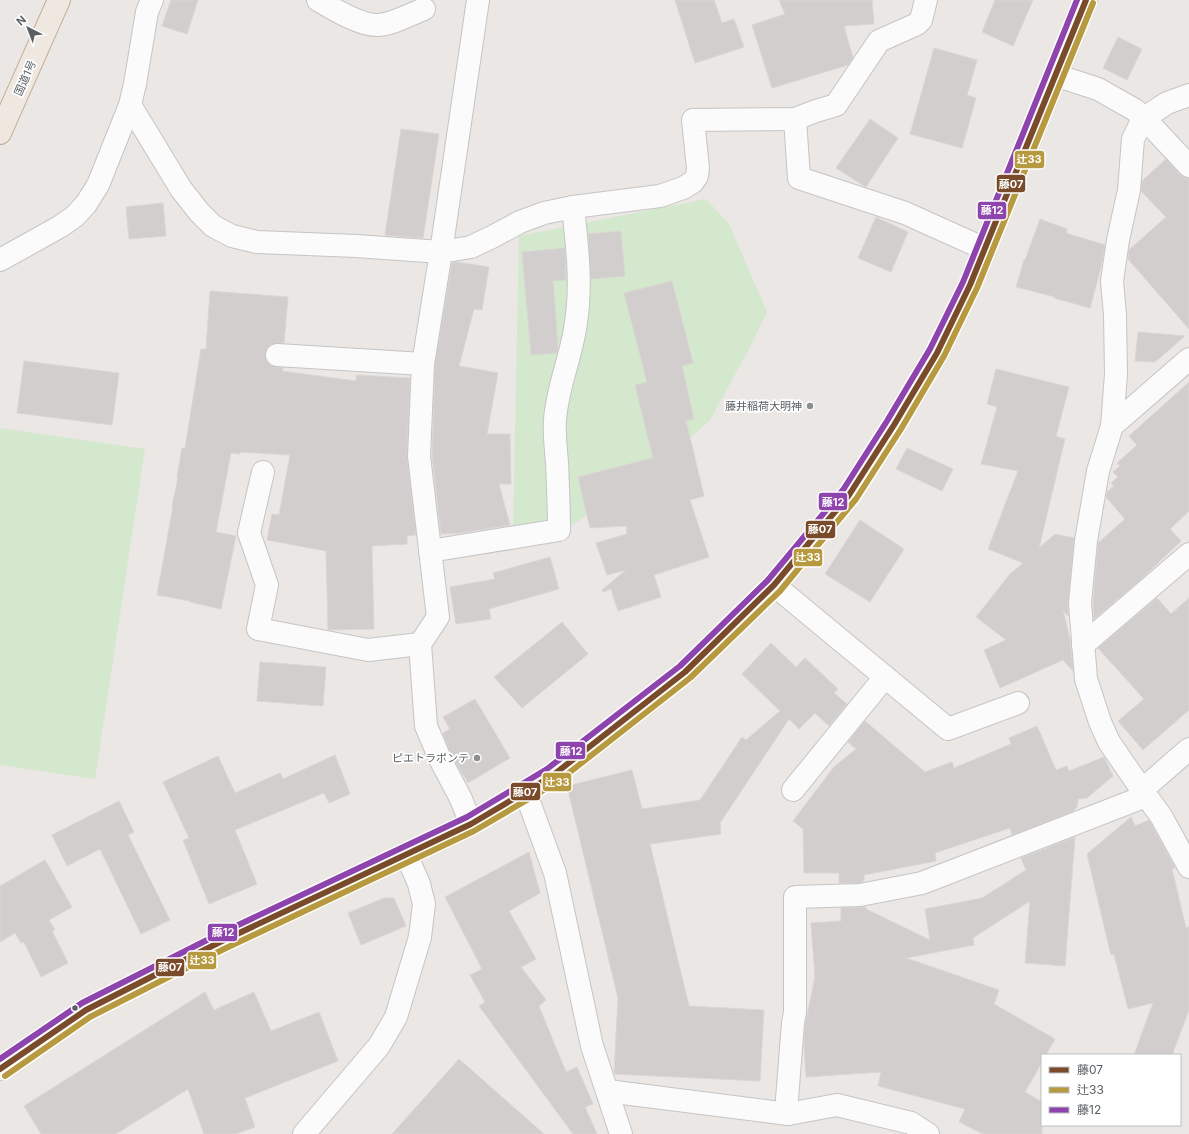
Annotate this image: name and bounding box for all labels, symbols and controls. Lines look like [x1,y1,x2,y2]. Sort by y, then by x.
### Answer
north arrow [8,8,48,48]
text: N [14,13,29,29]
street label: 国道1号 [11,58,39,98]
line badge: 辻33 [1014,150,1045,169]
text: 辻33 [1016,152,1042,166]
line badge: 藤07 [996,174,1026,193]
text: 藤07 [999,177,1023,191]
line badge: 藤12 [977,201,1007,220]
text: 藤12 [981,203,1003,217]
place label: 藤井稲荷大明神 [725,399,802,413]
marker: 藤井稲荷大明神 [805,401,815,411]
line badge: 藤12 [818,492,848,511]
text: 藤12 [822,495,844,509]
line badge: 藤07 [805,520,836,539]
text: 藤07 [808,522,832,536]
line badge: 辻33 [793,548,823,567]
text: 辻33 [795,550,821,564]
line badge: 藤12 [555,741,586,760]
text: 藤12 [560,744,582,758]
place label: ピエトラポンテ [392,751,469,765]
marker: ピエトラポンテ [472,753,482,763]
line badge: 辻33 [542,772,572,792]
text: 辻33 [544,775,570,789]
line badge: 藤07 [510,782,541,801]
text: 藤07 [513,785,537,799]
line badge: 藤12 [207,923,238,942]
text: 藤12 [212,925,234,939]
line badge: 辻33 [187,951,217,970]
text: 辻33 [189,953,215,967]
line badge: 藤07 [155,958,185,977]
text: 藤07 [158,960,182,974]
unlabelled marker [70,1003,80,1013]
legend [1041,1054,1181,1126]
text: 藤07 [1077,1062,1103,1077]
text: 辻33 [1077,1082,1104,1097]
text: 藤12 [1077,1102,1101,1117]

